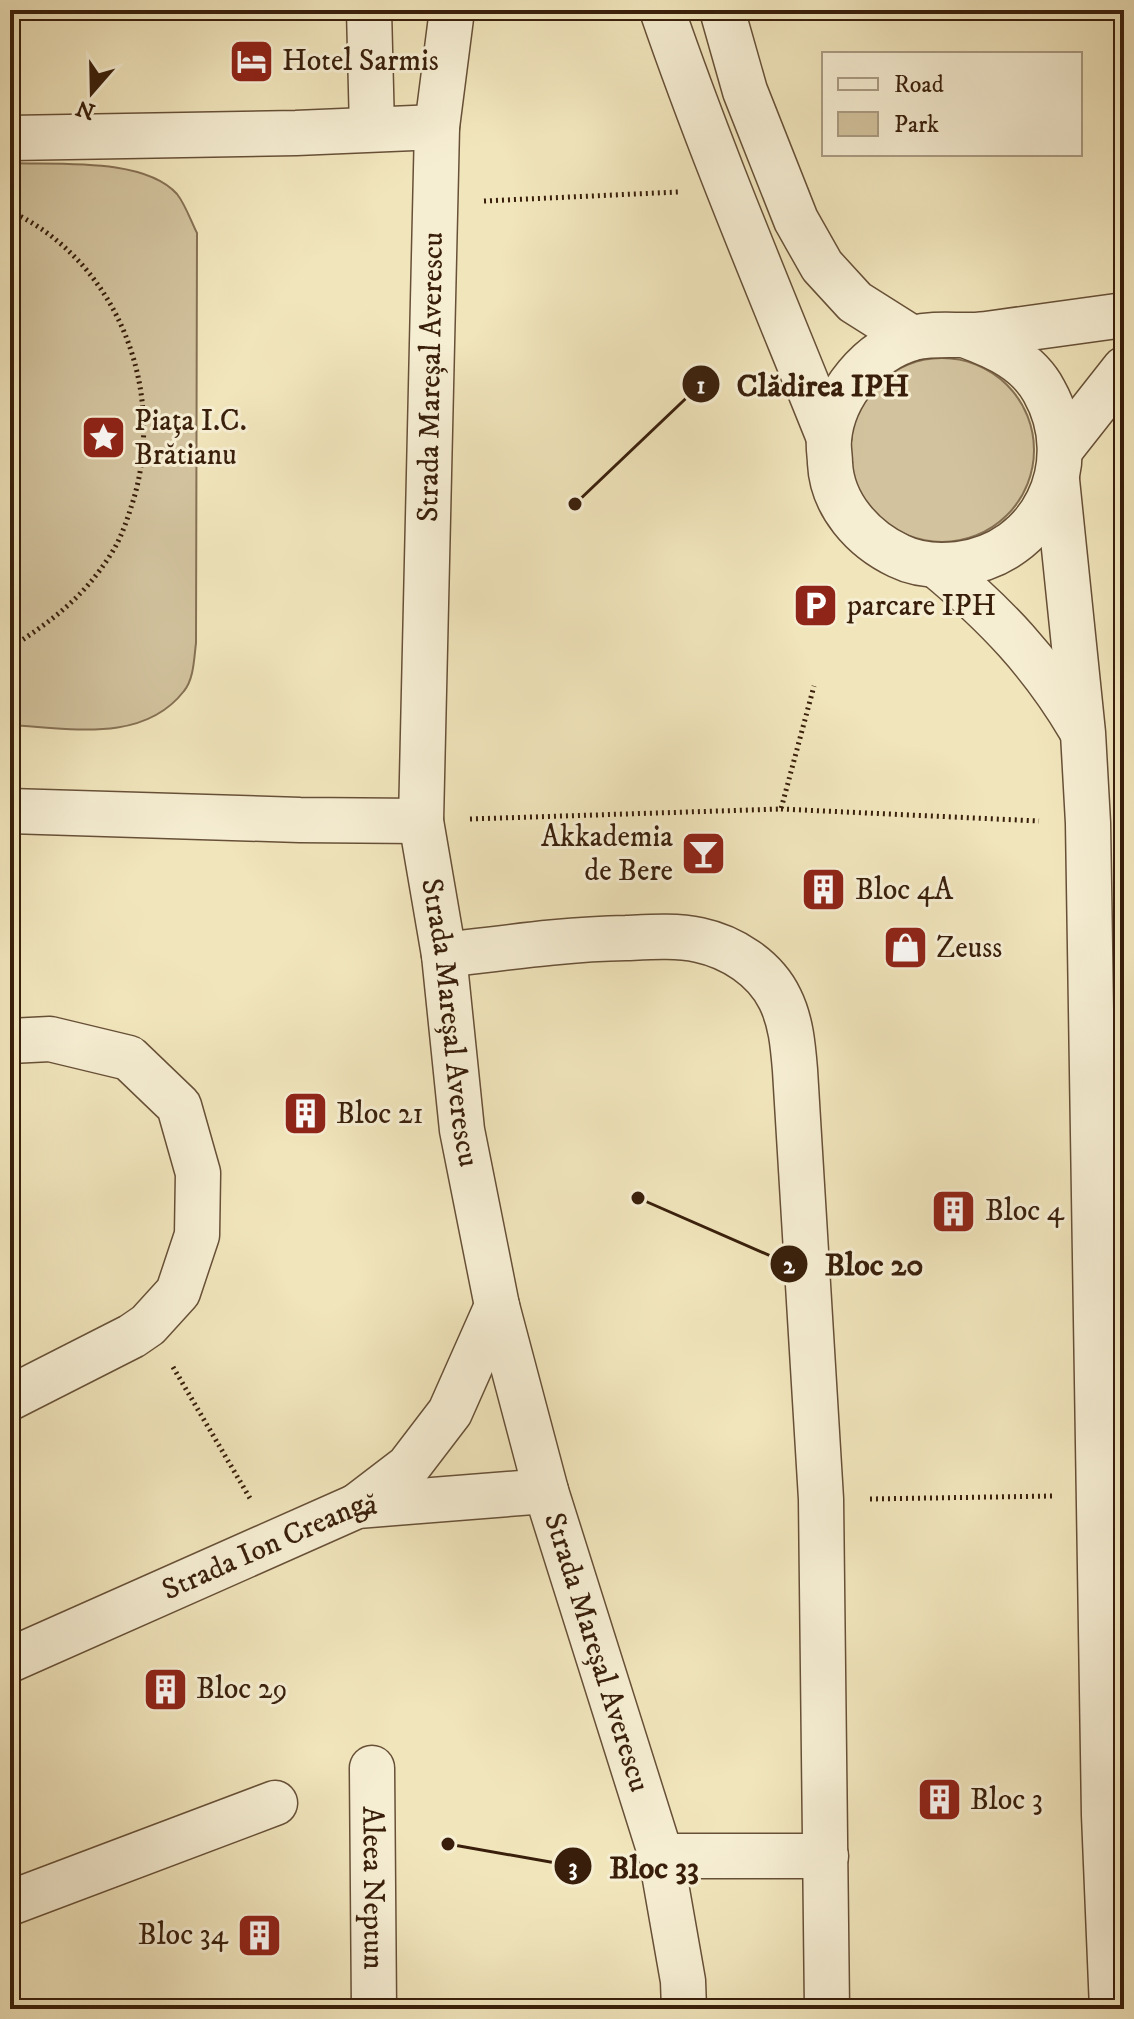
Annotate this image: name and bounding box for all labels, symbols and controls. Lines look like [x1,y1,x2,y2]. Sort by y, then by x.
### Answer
hotel icon: Hotel Sarmis [227,37,275,85]
place label: Hotel Sarmis [282,43,439,80]
north arrow [52,52,132,132]
legend [822,52,1082,156]
text: Road [894,70,944,100]
text: N [73,94,99,125]
text: Park [894,110,939,140]
street label: Strada Mareșal Averescu [410,231,452,523]
callout: Clădirea IPH [681,356,926,412]
text: Clădirea IPH [737,367,910,407]
text: 1 [697,371,706,401]
place label: Piața I.C. Brătianu [134,403,247,474]
place icon: Piața I.C. Brătianu [79,414,127,462]
parking icon: parcare IPH [792,582,840,630]
place label: parcare IPH [846,588,997,625]
place label: Akkademia de Bere [541,819,673,890]
bar icon: Akkademia de Bere [680,830,728,878]
building icon: Bloc 4A [800,866,848,914]
place label: Bloc 4A [855,872,954,909]
street label: Strada Mareșal Averescu [413,876,487,1170]
shop icon: Zeuss [881,924,929,972]
place label: Zeuss [936,930,1002,967]
building icon: Bloc 21 [281,1090,329,1138]
place label: Bloc 21 [336,1096,423,1133]
building icon: Bloc 4 [930,1187,978,1235]
place label: Bloc 4 [985,1193,1065,1230]
callout: Bloc 20 [769,1236,939,1292]
text: Bloc 20 [825,1246,923,1286]
text: 2 [783,1251,796,1281]
street label: Strada Ion Creangă [156,1486,379,1609]
street label: Strada Mareșal Averescu [536,1508,658,1796]
building icon: Bloc 29 [141,1665,189,1713]
place label: Bloc 29 [196,1671,287,1708]
building icon: Bloc 3 [915,1776,963,1824]
place label: Bloc 3 [970,1782,1043,1819]
street label: Aleea Neptun [354,1806,392,1970]
callout: Bloc 33 [553,1838,715,1894]
text: Bloc 33 [609,1849,699,1889]
text: 3 [569,1853,578,1883]
building icon: Bloc 34 [235,1911,283,1959]
place label: Bloc 34 [138,1917,229,1954]

